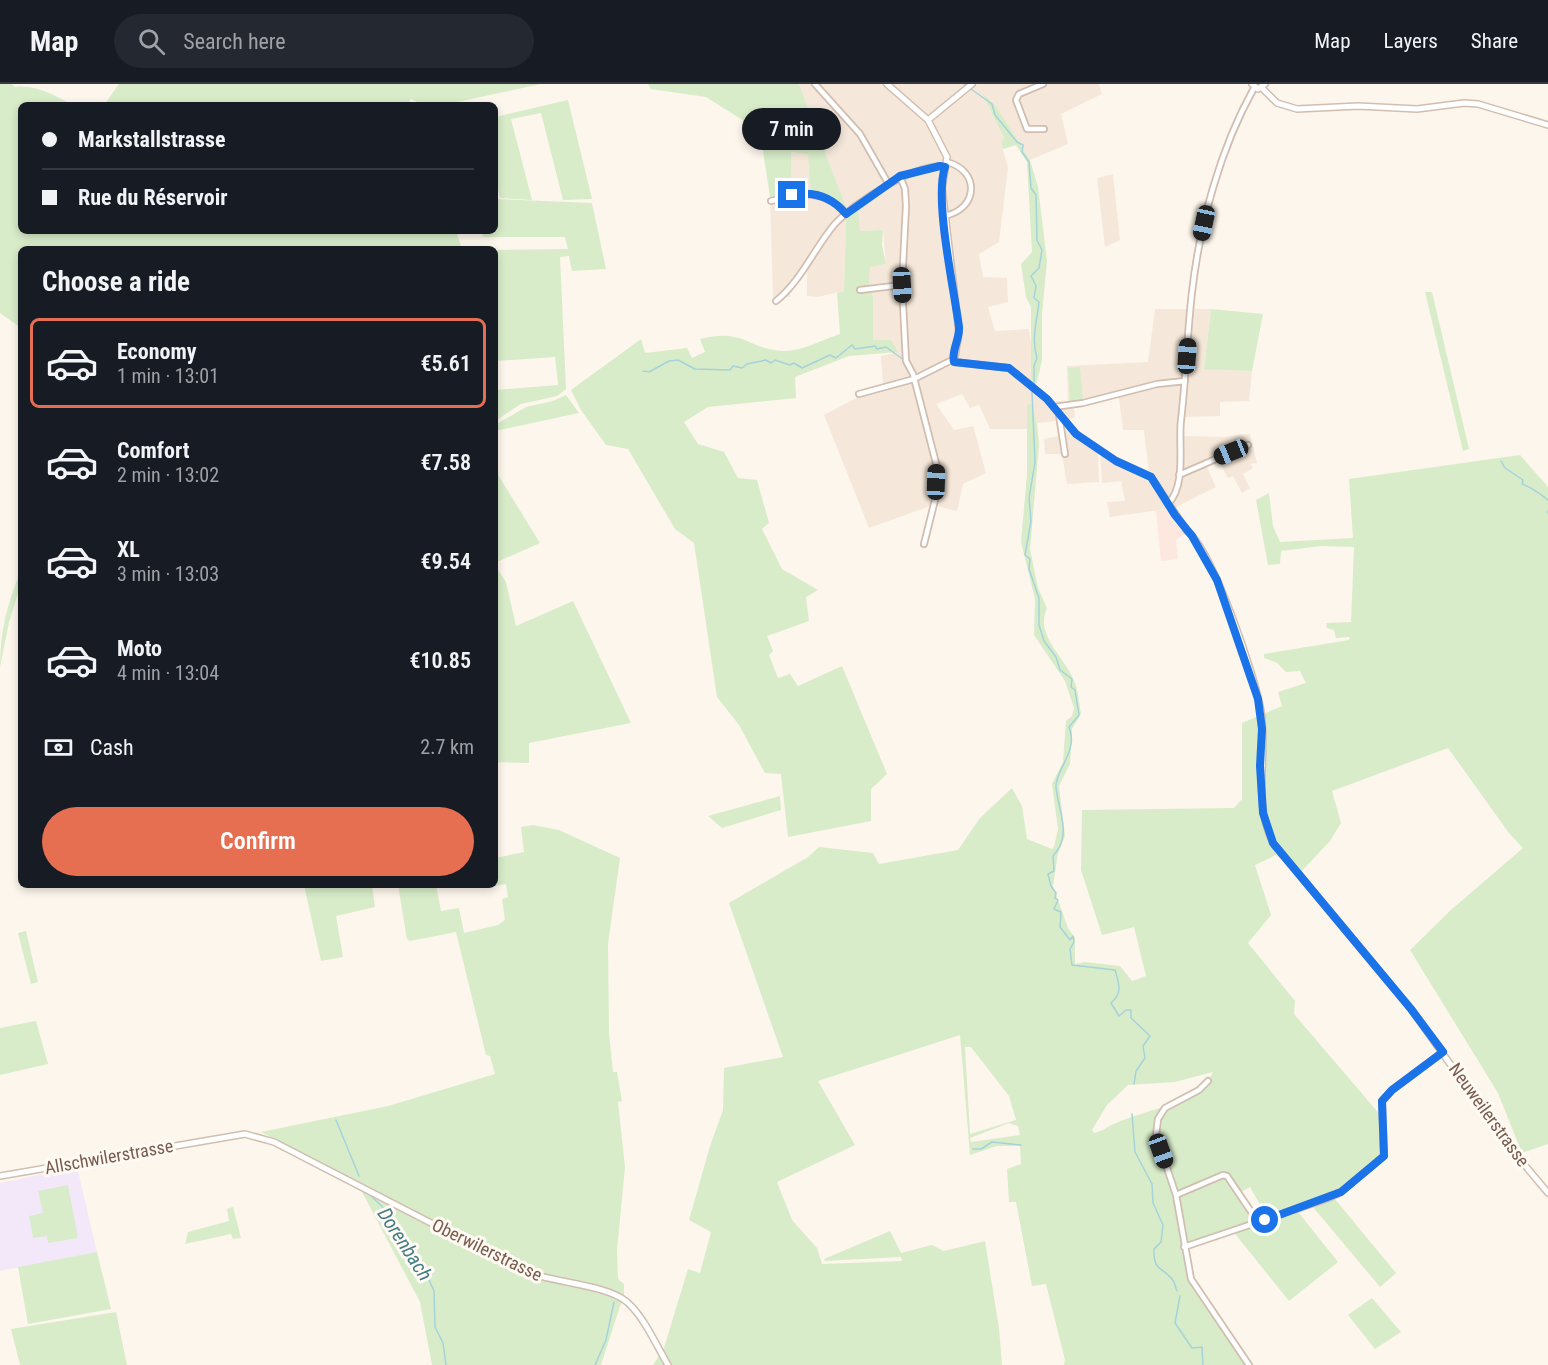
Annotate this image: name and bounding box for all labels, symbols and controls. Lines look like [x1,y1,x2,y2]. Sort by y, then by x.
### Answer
search box [114,14,534,68]
text: Map [30,25,78,58]
icon: search [135,25,168,58]
text: Search here [183,29,286,54]
text: Map [1314,29,1351,53]
text: Layers [1384,29,1438,53]
text: Share [1471,29,1518,53]
callout: 7 min [742,108,842,150]
text: 7 min [769,117,814,141]
text: Markstallstrasse [78,127,226,152]
route end [778,181,805,208]
text: Rue du Réservoir [78,185,228,210]
car [1191,204,1217,242]
text: Choose a ride [42,266,190,298]
car [892,267,912,303]
icon: car [45,336,99,390]
car [1177,337,1197,375]
text: Economy [117,339,197,364]
text: €5.61 [420,351,471,376]
text: 1 min · 13:01 [117,364,219,388]
icon: car [45,435,99,489]
car [1211,437,1251,467]
text: Comfort [117,438,190,463]
text: €7.58 [420,450,471,475]
text: 2 min · 13:02 [117,463,219,487]
car [926,464,946,500]
icon: car [45,534,99,588]
text: XL [117,537,140,562]
text: €9.54 [420,549,471,574]
text: 3 min · 13:03 [117,562,219,586]
icon: car [45,633,99,687]
text: Moto [117,636,162,661]
text: €10.85 [409,648,471,673]
text: 4 min · 13:04 [117,661,219,685]
icon: cash [42,731,75,764]
text: Cash [90,735,134,760]
text: 2.7 km [420,735,474,759]
button: Confirm [42,807,474,876]
street label: Neuweilerstrasse [1445,1059,1534,1171]
car [1146,1131,1176,1171]
street label: Allschwilerstrasse [43,1135,175,1178]
water label: Dorenbach [373,1203,437,1285]
route start [1251,1206,1278,1233]
street label: Oberwilerstrasse [429,1214,546,1285]

